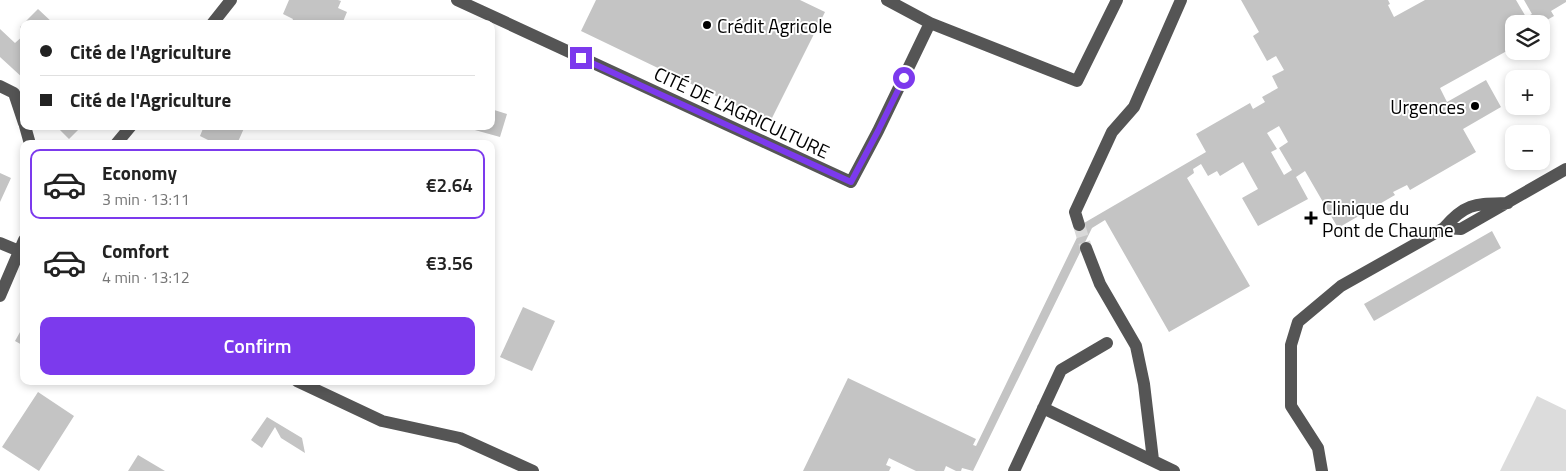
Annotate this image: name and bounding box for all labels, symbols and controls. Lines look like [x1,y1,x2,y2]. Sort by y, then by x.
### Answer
place label: Crédit Agricole [717,11,832,40]
map controls [1505,15,1550,170]
button: layers [1505,15,1550,60]
marker: Crédit Agricole [701,19,713,31]
text: Cité de l'Agriculture [70,37,231,66]
route end [570,47,592,69]
street label: CITÉ DE L'AGRICULTURE [649,59,835,165]
route start [893,67,915,89]
button: + [1505,70,1550,115]
text: Cité de l'Agriculture [70,85,231,114]
place label: Urgences [1390,92,1465,121]
marker: Urgences [1469,100,1481,112]
button: − [1505,125,1550,170]
text: Economy [102,158,177,187]
icon: car [42,162,87,207]
text: €2.64 [426,170,473,199]
text: 3 min · 13:11 [102,187,190,211]
place label: Clinique du Pont de Chaume [1322,193,1454,244]
marker: Clinique du Pont de Chaume [1304,211,1318,225]
text: Comfort [102,236,169,265]
icon: car [42,240,87,285]
text: €3.56 [426,248,473,277]
text: 4 min · 13:12 [102,265,190,289]
button: Confirm [40,317,475,375]

